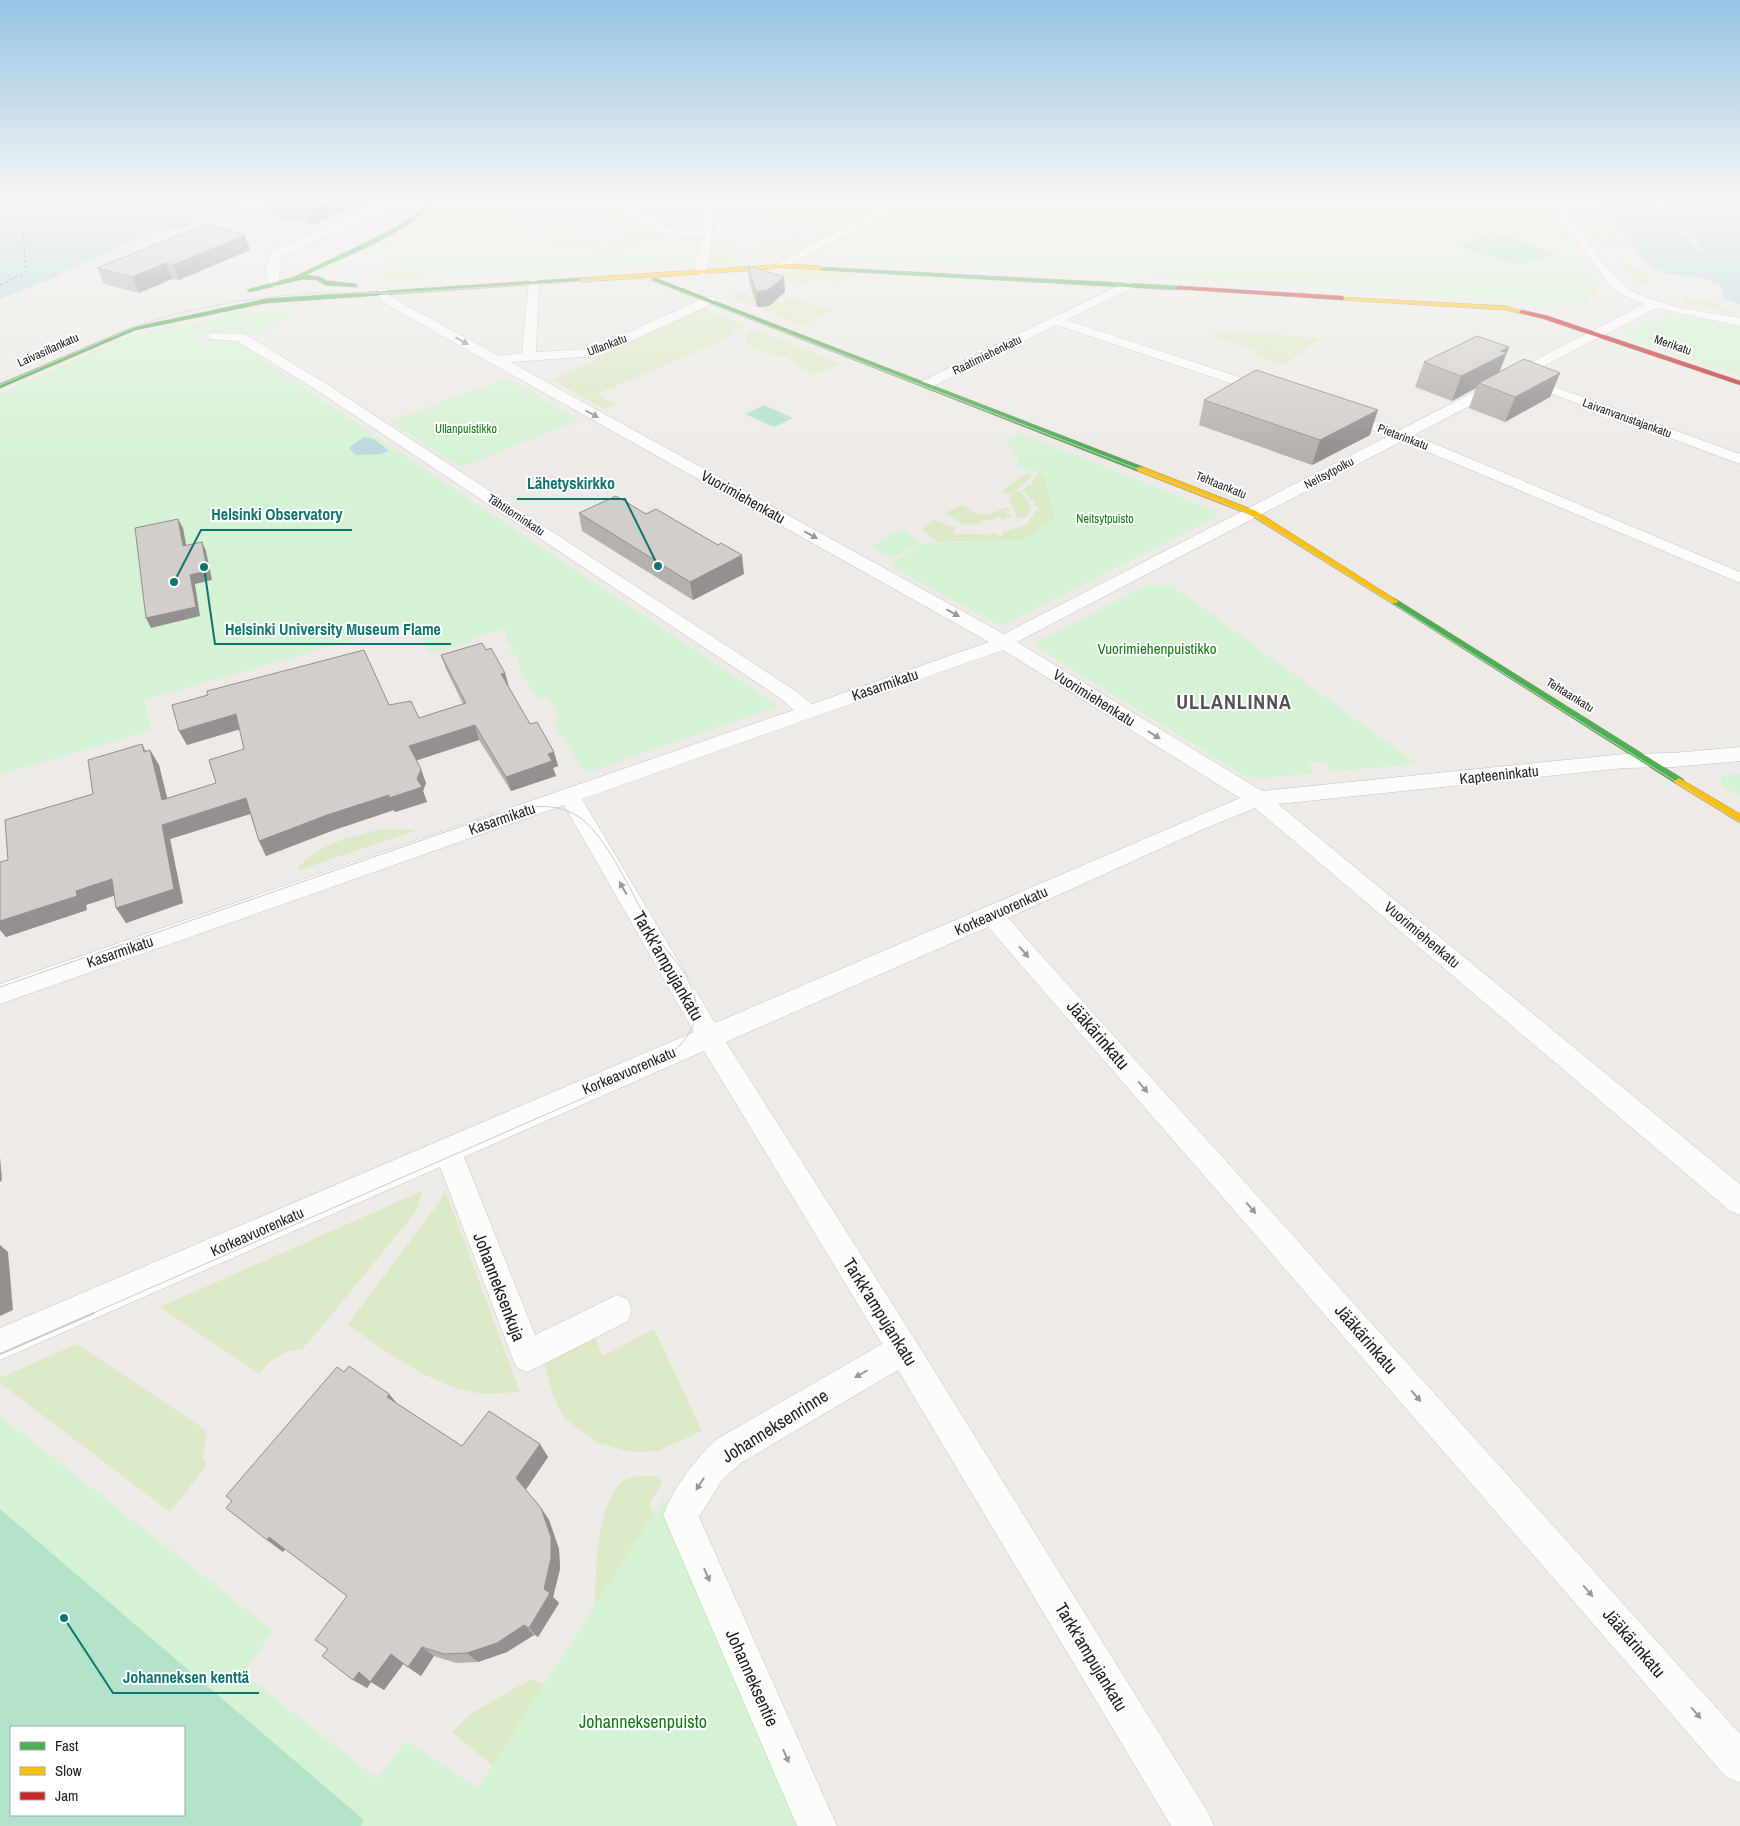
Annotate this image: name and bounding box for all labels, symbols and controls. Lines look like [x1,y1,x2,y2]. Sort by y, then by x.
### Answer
street label: Laivasillankatu [15,329,81,371]
street label: Ullankatu [585,330,629,360]
street label: Raatimiehenkatu [950,331,1024,379]
street label: Merikatu [1652,331,1694,359]
one-way arrow [454,337,469,345]
street label: Laivanvarustajankatu [1580,394,1674,442]
one-way arrow [585,410,599,419]
street label: Pietarinkatu [1375,420,1431,454]
park label: Ullanpuistikko [435,421,497,437]
street label: Neitsytpolku [1301,453,1357,493]
street label: Vuorimiehenkatu [697,465,789,528]
callout: Lähetyskirkko [517,468,625,499]
street label: Tehtaankatu [1193,468,1249,502]
text: Lähetyskirkko [527,472,615,494]
street label: Tähtitorninkatu [484,491,548,539]
callout: Helsinki Observatory [201,499,352,530]
text: Helsinki Observatory [211,503,343,525]
park label: Neitsytpuisto [1076,511,1134,527]
one-way arrow [804,531,818,539]
one-way arrow [946,609,961,617]
callout: Helsinki University Museum Flame [215,613,451,644]
text: Helsinki University Museum Flame [225,618,441,640]
park label: Vuorimiehenpuistikko [1097,638,1217,659]
street label: Kasarmikatu [849,663,921,706]
street label: Vuorimiehenkatu [1049,664,1139,731]
street label: Tehtaankatu [1543,674,1597,716]
district label: ULLANLINNA [1176,688,1292,715]
one-way arrow [1148,730,1161,740]
street label: Kapteeninkatu [1458,760,1539,789]
street label: Kasarmikatu [466,797,538,840]
street label: Korkeavuorenkatu [951,881,1051,940]
one-way arrow [618,882,627,895]
street label: Vuorimiehenkatu [1380,897,1465,973]
street label: Tarkk'ampujankatu [627,906,710,1025]
street label: Kasarmikatu [84,930,156,973]
one-way arrow [1018,945,1030,957]
street label: Jääkärinkatu [1061,995,1136,1075]
street label: Korkeavuorenkatu [579,1041,679,1100]
one-way arrow [1137,1080,1149,1092]
street label: Korkeavuorenkatu [207,1202,307,1261]
one-way arrow [1245,1202,1256,1215]
street label: Johanneksenkuja [467,1229,532,1345]
street label: Tarkk'ampujankatu [837,1253,924,1370]
street label: Jääkärinkatu [1329,1299,1404,1379]
one-way arrow [854,1369,867,1378]
street label: Johanneksenrinne [717,1383,833,1468]
one-way arrow [1410,1389,1422,1401]
one-way arrow [695,1478,705,1491]
one-way arrow [703,1568,711,1582]
one-way arrow [1583,1584,1594,1597]
street label: Tarkk'ampujankatu [1049,1598,1134,1716]
street label: Jääkärinkatu [1597,1603,1672,1683]
street label: Johanneksentie [720,1625,785,1730]
callout: Johanneksen kenttä [113,1662,259,1693]
text: Johanneksen kenttä [123,1666,250,1688]
one-way arrow [1690,1706,1702,1718]
park label: Johanneksenpuisto [579,1709,707,1734]
legend [10,1726,185,1816]
text: Fast [55,1735,79,1756]
one-way arrow [783,1749,791,1763]
text: Slow [55,1760,82,1781]
text: Jam [55,1785,78,1806]

